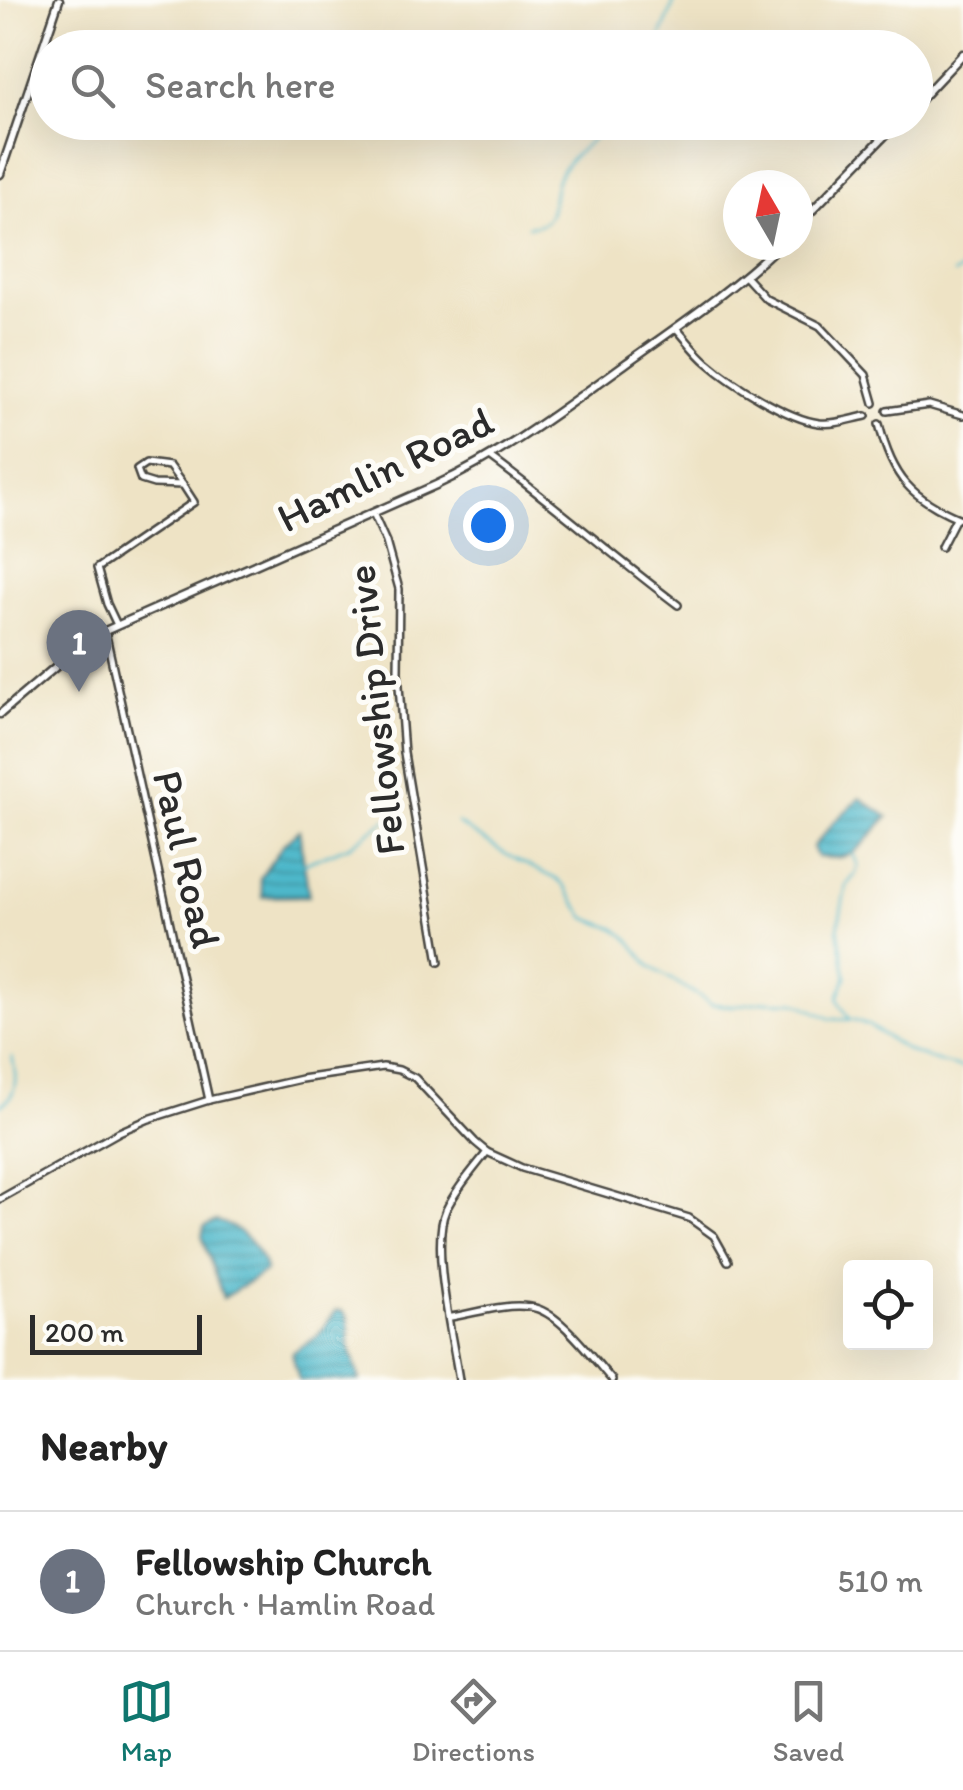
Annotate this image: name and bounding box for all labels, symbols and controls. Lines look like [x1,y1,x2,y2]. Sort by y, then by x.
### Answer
search box [30,30,933,140]
icon: search [65,58,120,113]
text: Search here [145,62,336,108]
north arrow [723,170,813,260]
street label: Hamlin Road [269,395,501,543]
your location [463,500,514,551]
street label: Fellowship Drive [334,563,416,857]
pin: 1 [46,610,112,692]
street label: Paul Road [142,765,232,953]
map controls [843,1260,933,1350]
button: locate [843,1260,933,1350]
scale bar [30,1310,202,1354]
text: 200 m [45,1315,124,1349]
text: Nearby [40,1420,167,1471]
text: Fellowship Church [135,1539,431,1585]
text: 1 [65,1562,80,1600]
text: 510 m [838,1562,923,1600]
text: Church · Hamlin Road [135,1585,435,1623]
tab: Map [119,1674,174,1768]
tab: Directions [412,1674,535,1768]
tab: Saved [773,1674,844,1768]

